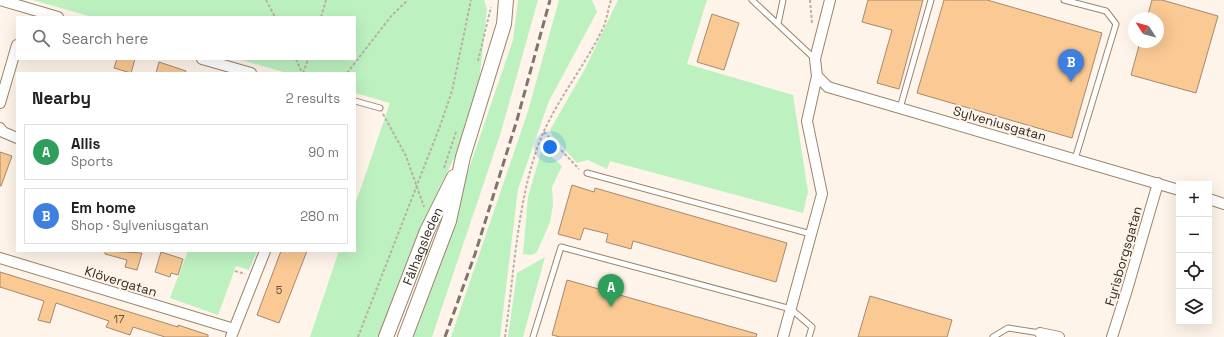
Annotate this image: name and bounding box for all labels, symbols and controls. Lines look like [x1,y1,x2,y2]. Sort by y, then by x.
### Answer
north arrow [1128,12,1164,48]
search box [16,16,356,60]
icon: search [30,27,52,49]
text: Search here [62,29,148,48]
pin: B [1058,49,1084,82]
text: Nearby [32,87,91,109]
text: 2 results [286,90,340,107]
street label: Sylveniusgatan [951,102,1048,145]
text: Allis [71,134,100,153]
your location [540,137,560,157]
text: A [42,144,50,161]
text: 90 m [308,144,339,161]
text: Sports [71,153,113,170]
map controls [1176,181,1212,325]
button: + [1176,181,1212,217]
text: Em home [71,198,136,217]
street label: Fålhagsleden [399,204,447,288]
street label: Fyrisborgsgatan [1101,204,1146,308]
text: B [42,208,50,225]
text: 280 m [300,208,339,225]
text: Shop · Sylveniusgatan [71,217,209,234]
button: − [1176,217,1212,253]
button: locate [1176,253,1212,289]
street label: Klövergatan [83,262,159,301]
pin: A [598,274,624,307]
house number: 5 [276,283,283,297]
button: layers [1176,289,1212,325]
house number: 17 [114,312,124,326]

